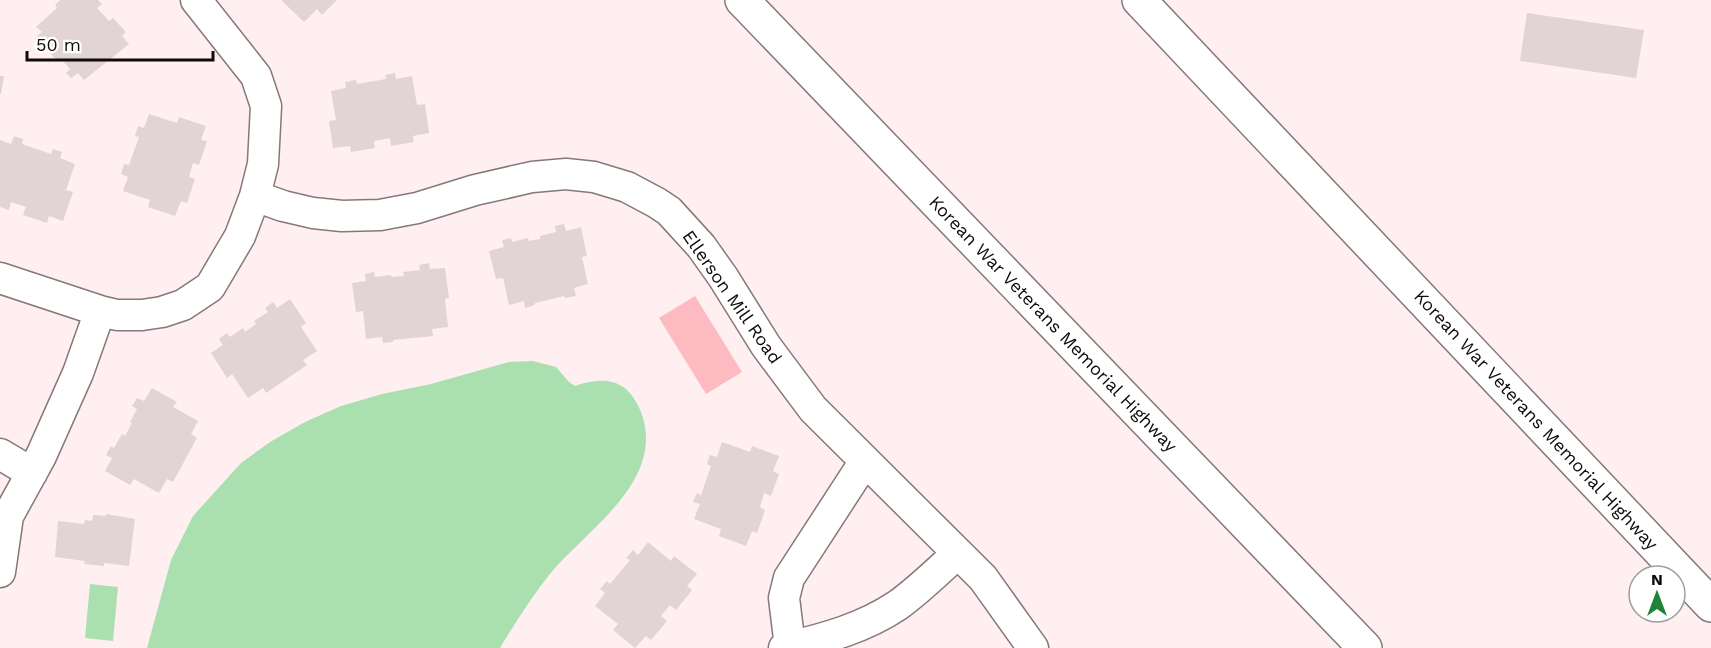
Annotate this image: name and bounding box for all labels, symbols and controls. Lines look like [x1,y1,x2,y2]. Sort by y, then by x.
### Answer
scale bar [27,24,213,62]
text: 50 m [36,34,81,55]
street label: Korean War Veterans Memorial Highway [925,191,1182,457]
street label: Ellerson Mill Road [678,226,786,367]
street label: Korean War Veterans Memorial Highway [1410,285,1663,555]
north arrow [1627,564,1687,624]
text: N [1651,570,1663,589]

